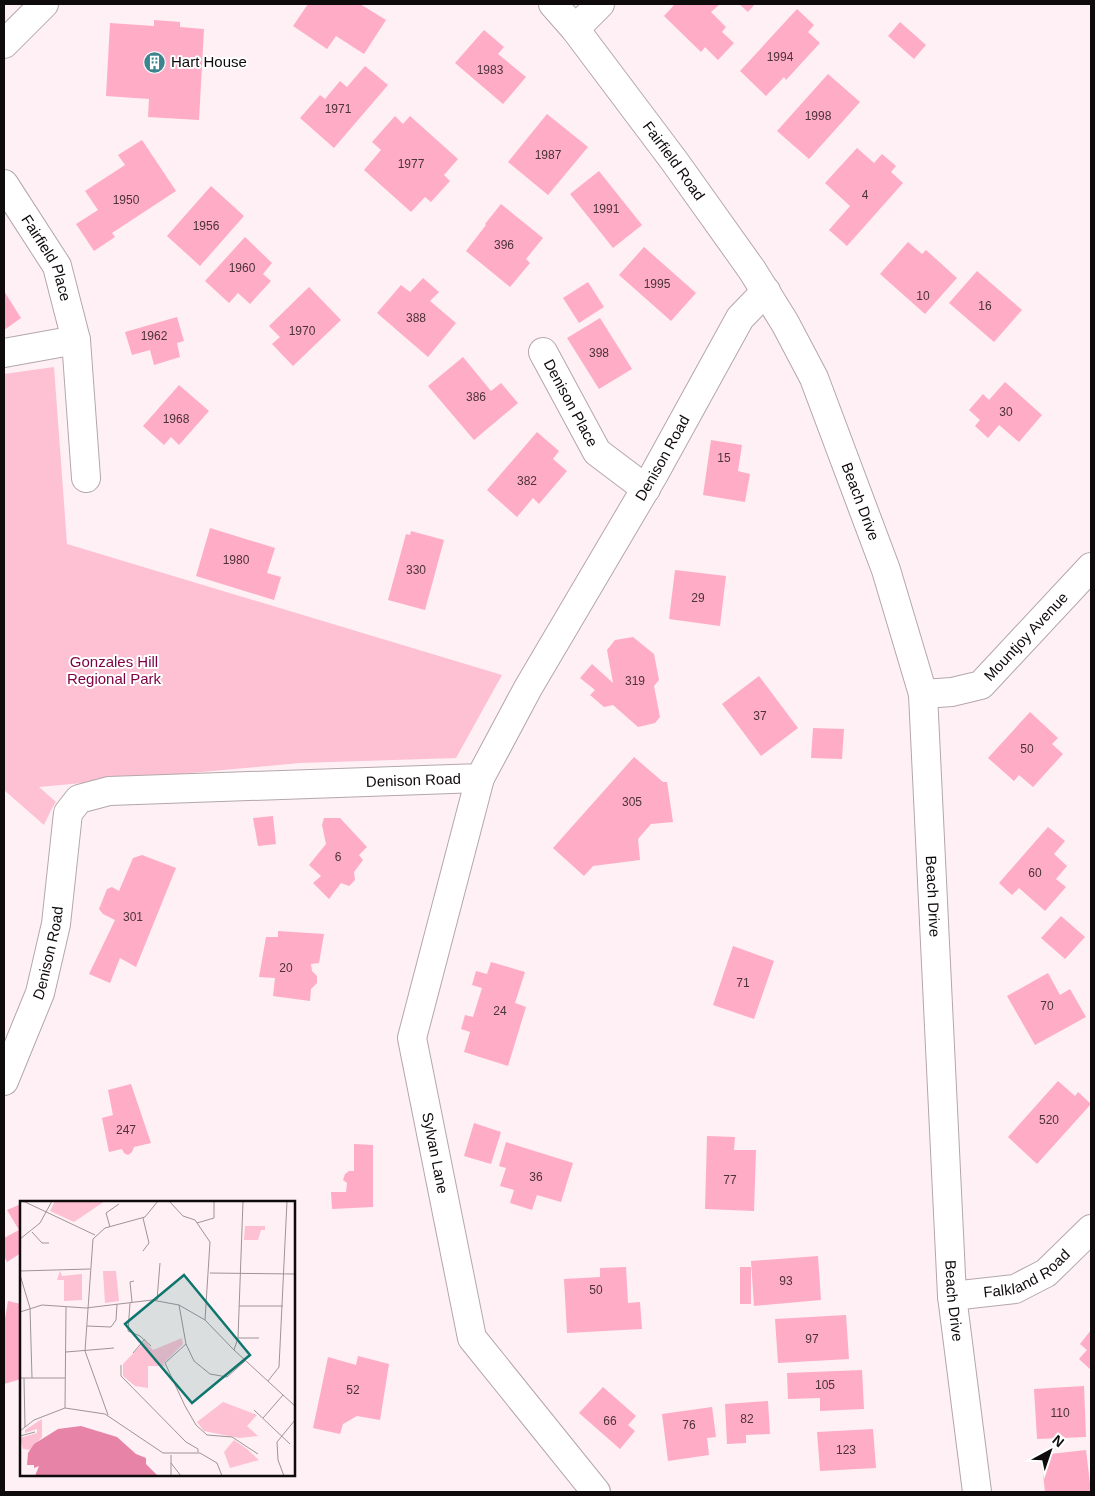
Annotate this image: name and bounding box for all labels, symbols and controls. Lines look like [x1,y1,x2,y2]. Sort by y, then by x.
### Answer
building icon: Hart House [143,50,167,74]
house number: 1994 [767,50,794,64]
place label: Hart House [171,53,247,70]
house number: 1983 [477,63,504,77]
house number: 1971 [325,102,352,116]
house number: 1998 [805,109,832,123]
street label: Fairfield Road [640,118,708,203]
house number: 1987 [535,148,562,162]
house number: 1977 [398,157,425,171]
house number: 4 [862,188,869,202]
house number: 1950 [113,193,140,207]
house number: 1991 [593,202,620,216]
street label: Fairfield Place [18,211,75,303]
house number: 1956 [193,219,220,233]
house number: 396 [494,238,514,252]
house number: 1960 [229,261,256,275]
house number: 1995 [644,277,671,291]
house number: 10 [916,289,930,303]
house number: 16 [978,299,992,313]
house number: 388 [406,311,426,325]
house number: 1970 [289,324,316,338]
house number: 1962 [141,329,168,343]
house number: 398 [589,346,609,360]
street label: Denison Place [541,356,601,449]
house number: 386 [466,390,486,404]
house number: 30 [999,405,1013,419]
house number: 1968 [163,412,190,426]
street label: Denison Road [631,412,693,504]
house number: 15 [717,451,731,465]
street label: Beach Drive [839,460,883,543]
house number: 382 [517,474,537,488]
house number: 1980 [223,553,250,567]
house number: 330 [406,563,426,577]
street label: Mountjoy Avenue [980,589,1071,684]
house number: 29 [691,591,705,605]
park label: Gonzales Hill Regional Park [67,653,162,687]
house number: 319 [625,674,645,688]
house number: 37 [753,709,767,723]
house number: 50 [1020,742,1034,756]
street label: Denison Road [366,770,461,790]
house number: 305 [622,795,642,809]
house number: 6 [335,850,342,864]
street label: Beach Drive [923,855,944,938]
house number: 60 [1028,866,1042,880]
street label: Denison Road [29,905,66,1002]
house number: 301 [123,910,143,924]
house number: 20 [279,961,293,975]
house number: 71 [736,976,750,990]
house number: 70 [1040,999,1054,1013]
house number: 24 [493,1004,507,1018]
street label: Sylvan Lane [419,1111,452,1195]
house number: 520 [1039,1113,1059,1127]
house number: 247 [116,1123,136,1137]
house number: 36 [529,1170,543,1184]
house number: 77 [723,1173,737,1187]
inset map [20,1201,295,1476]
street label: Falkland Road [982,1246,1073,1300]
street label: Beach Drive [942,1260,967,1342]
house number: 93 [779,1274,793,1288]
house number: 50 [589,1283,603,1297]
house number: 97 [805,1332,819,1346]
house number: 105 [815,1378,835,1392]
house number: 52 [346,1383,360,1397]
house number: 110 [1050,1406,1070,1420]
house number: 82 [740,1412,754,1426]
house number: 66 [603,1414,617,1428]
house number: 76 [682,1418,696,1432]
north arrow [1025,1426,1075,1476]
text: N [1049,1432,1067,1450]
house number: 123 [836,1443,856,1457]

